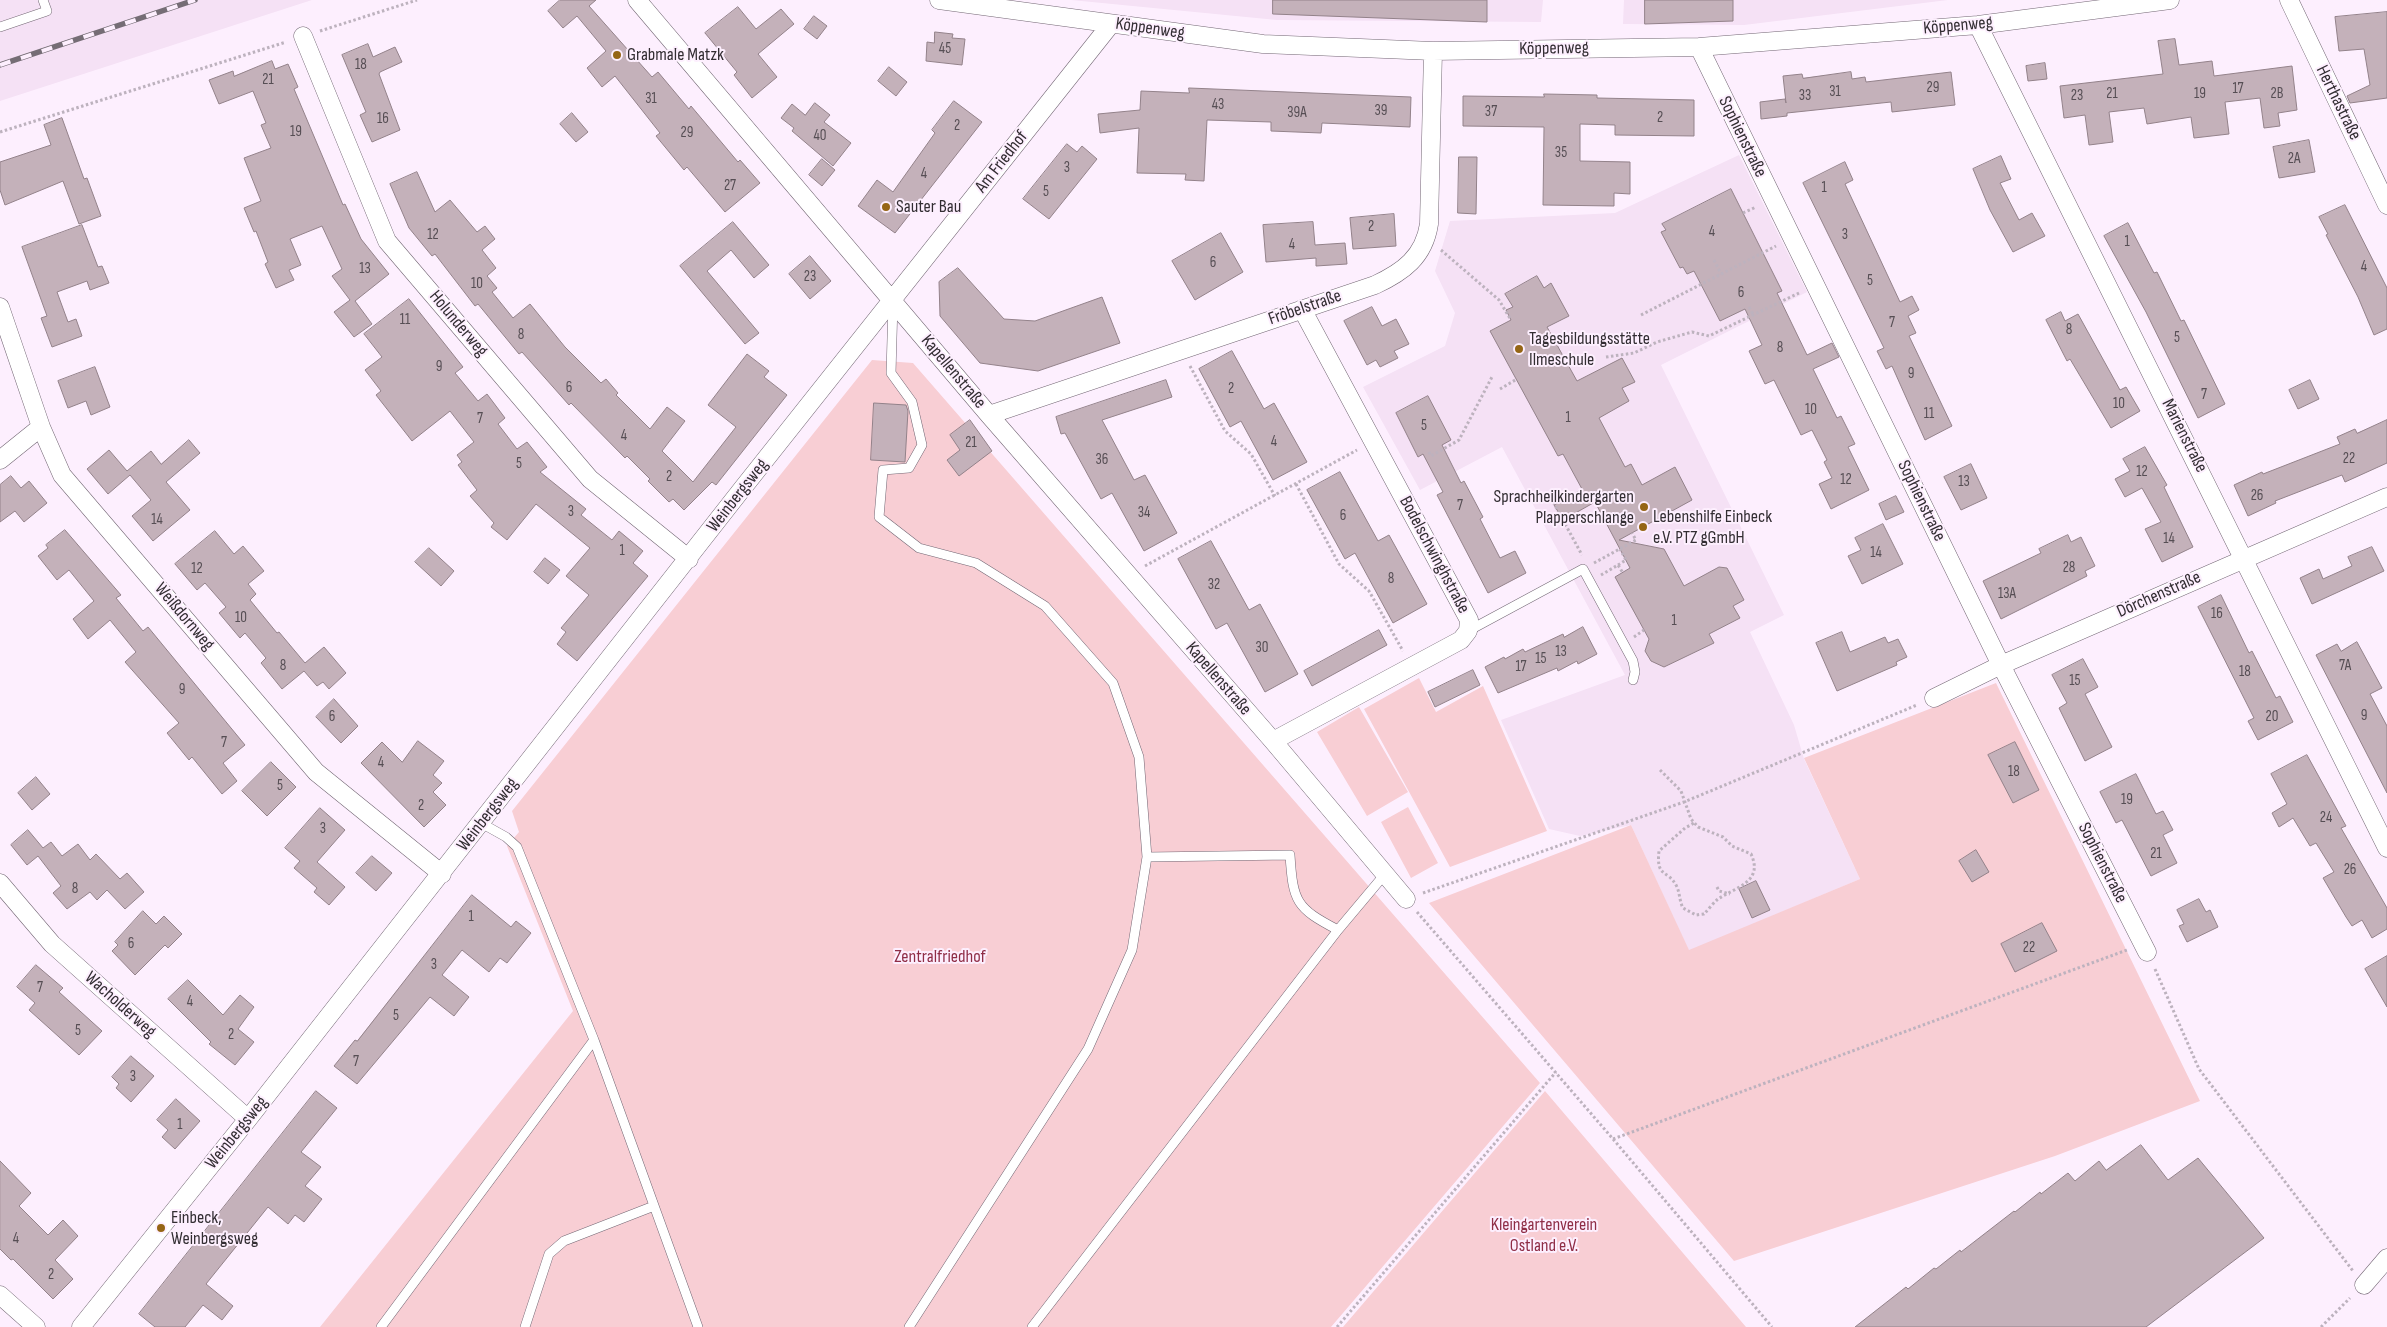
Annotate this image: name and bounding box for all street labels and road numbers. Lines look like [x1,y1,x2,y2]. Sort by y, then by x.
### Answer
street label: Köppenweg [1922,12,1994,40]
street label: Köppenweg [1114,13,1186,45]
street label: Köppenweg [1519,38,1589,60]
street label: Herthastraße [2311,62,2365,144]
street label: Sophienstraße [1713,93,1771,181]
street label: Am Friedhof [971,127,1033,197]
street label: Fröbelstraße [1266,285,1344,331]
street label: Holunderweg [424,286,492,362]
street label: Kapellenstraße [916,331,990,413]
street label: Marienstraße [2156,396,2212,476]
street label: Weinbergsweg [703,455,773,537]
street label: Sophienstraße [1892,457,1950,545]
street label: Bodelschwinghstraße [1394,493,1474,617]
street label: Dörchenstraße [2114,567,2204,623]
street label: Weißdornweg [149,579,219,655]
street label: Kapellenstraße [1180,638,1256,720]
street label: Weinbergsweg [453,774,523,856]
street label: Sophienstraße [2073,819,2131,907]
street label: Wacholderweg [80,967,160,1043]
street label: Weinbergsweg [201,1092,273,1174]

